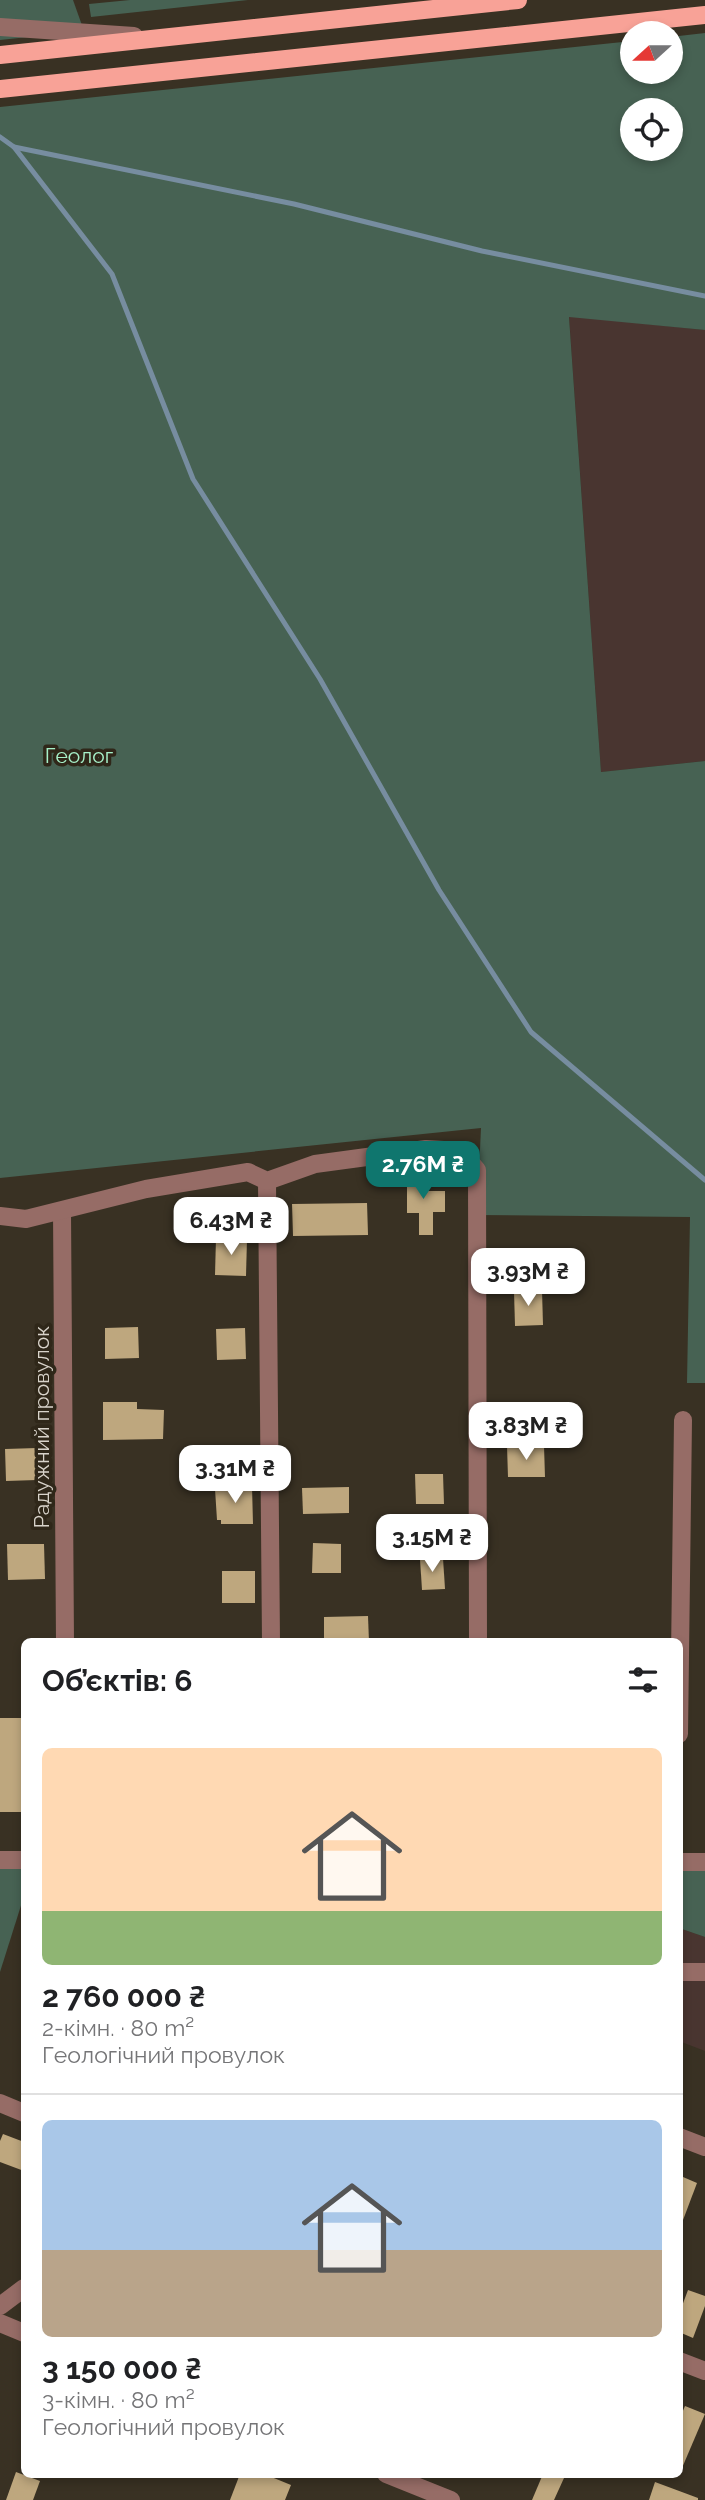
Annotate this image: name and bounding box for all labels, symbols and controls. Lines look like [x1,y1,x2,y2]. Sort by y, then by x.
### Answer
north arrow [620,21,682,84]
map controls [620,21,683,161]
button: locate [620,98,683,161]
park label: Геолог [45,743,114,768]
pin: 2.76M ₴ [358,1142,488,1201]
text: 2.76M ₴ [382,1150,464,1177]
pin: 6.43M ₴ [166,1198,296,1257]
text: 6.43M ₴ [190,1206,272,1233]
pin: 3.93M ₴ [463,1248,593,1308]
text: 3.93M ₴ [487,1257,569,1284]
street label: Радужний провулок [29,1326,54,1528]
pin: 3.83M ₴ [461,1402,591,1462]
text: 3.83M ₴ [485,1411,567,1438]
pin: 3.31M ₴ [170,1446,300,1505]
text: 3.31M ₴ [195,1454,275,1481]
pin: 3.15M ₴ [367,1514,497,1574]
text: 3.15M ₴ [392,1523,472,1550]
icon: filters [624,1661,662,1699]
text: Об’єктів: 6 [42,1663,193,1698]
icon: home [289,1793,415,1919]
text: 2 760 000 ₴ [42,1979,205,2014]
text: 2-кімн. · 80 m² [42,2014,194,2041]
text: Геологічний провулок [42,2041,285,2068]
icon: home [289,2165,415,2291]
text: 3 150 000 ₴ [42,2351,201,2386]
text: 3-кімн. · 80 m² [42,2386,195,2413]
text: Геологічний провулок [42,2413,285,2440]

